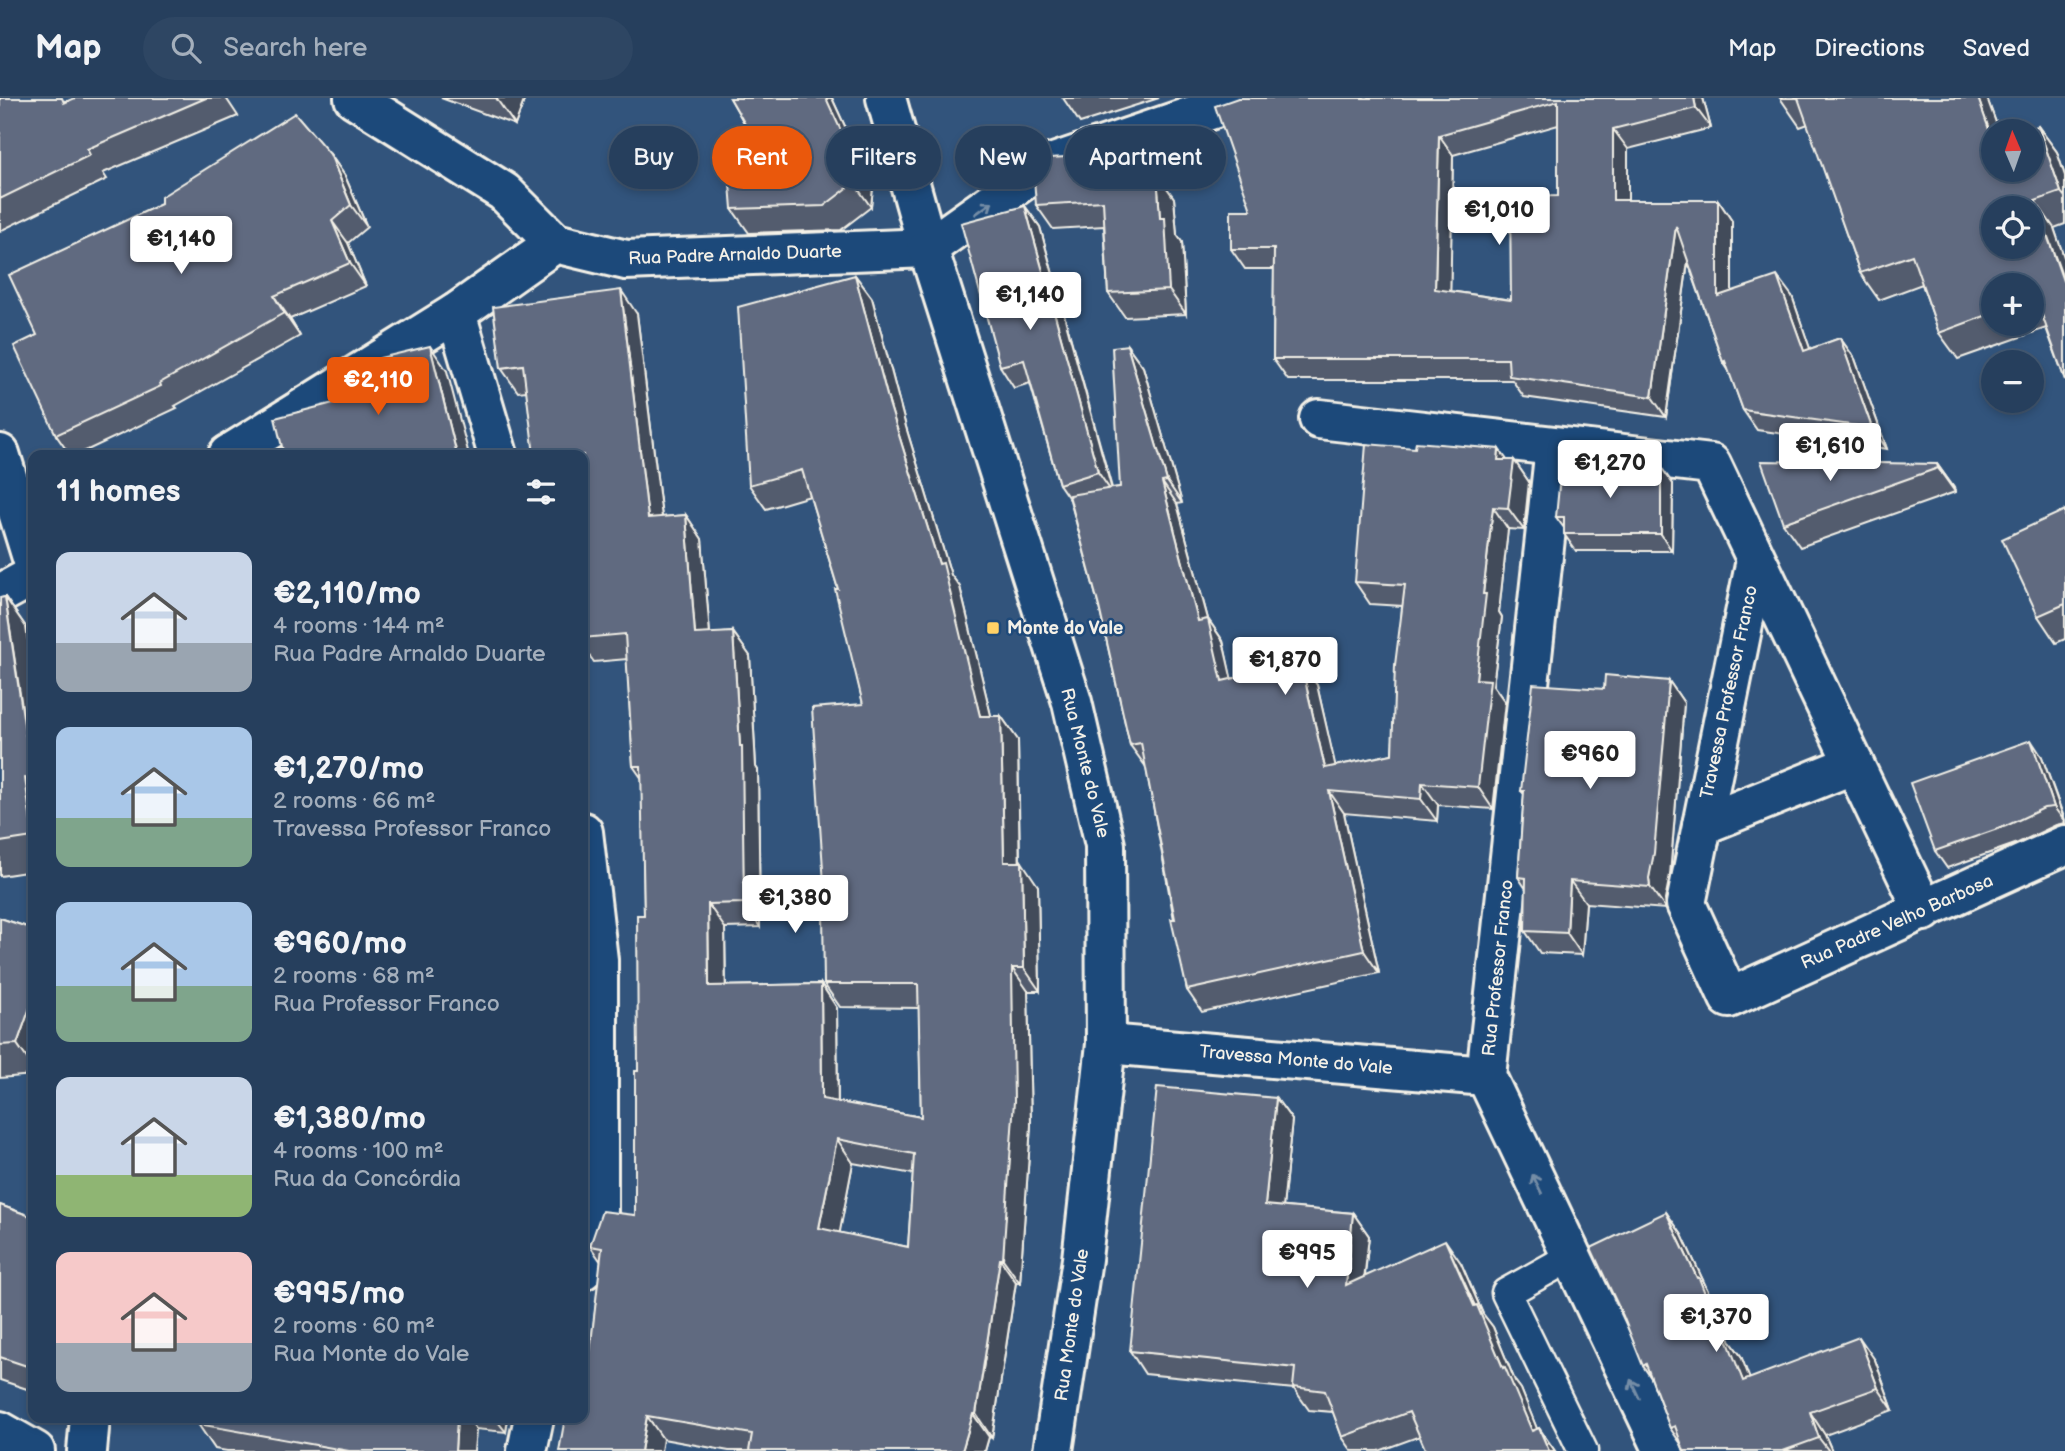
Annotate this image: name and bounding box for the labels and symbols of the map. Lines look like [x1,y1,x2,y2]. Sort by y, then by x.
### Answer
north arrow [1981,119,2044,182]
pin: €1,010 [1442,188,1556,247]
one-way arrow [974,201,993,215]
pin: €1,140 [124,216,238,276]
street label: Rua Padre Arnaldo Duarte [628,241,842,269]
pin: €1,140 [973,272,1087,332]
pin: €2,110 [321,358,435,417]
pin: €1,610 [1773,424,1887,483]
pin: €1,270 [1553,440,1667,500]
street label: Travessa Professor Franco [1696,583,1762,801]
place label: Monte do Vale [1007,618,1123,639]
marker: Monte do Vale [985,620,1001,636]
pin: €1,870 [1228,638,1342,697]
street label: Rua Monte do Vale [1056,686,1114,840]
pin: €960 [1549,732,1631,791]
street label: Rua Padre Velho Barbosa [1798,870,1996,974]
pin: €1,380 [738,876,852,935]
street label: Rua Professor Franco [1478,879,1518,1057]
street label: Travessa Monte do Vale [1198,1041,1394,1079]
one-way arrow [1530,1174,1543,1195]
pin: €995 [1266,1230,1348,1290]
street label: Rua Monte do Vale [1051,1247,1093,1403]
pin: €1,370 [1659,1294,1773,1354]
one-way arrow [1628,1379,1641,1400]

